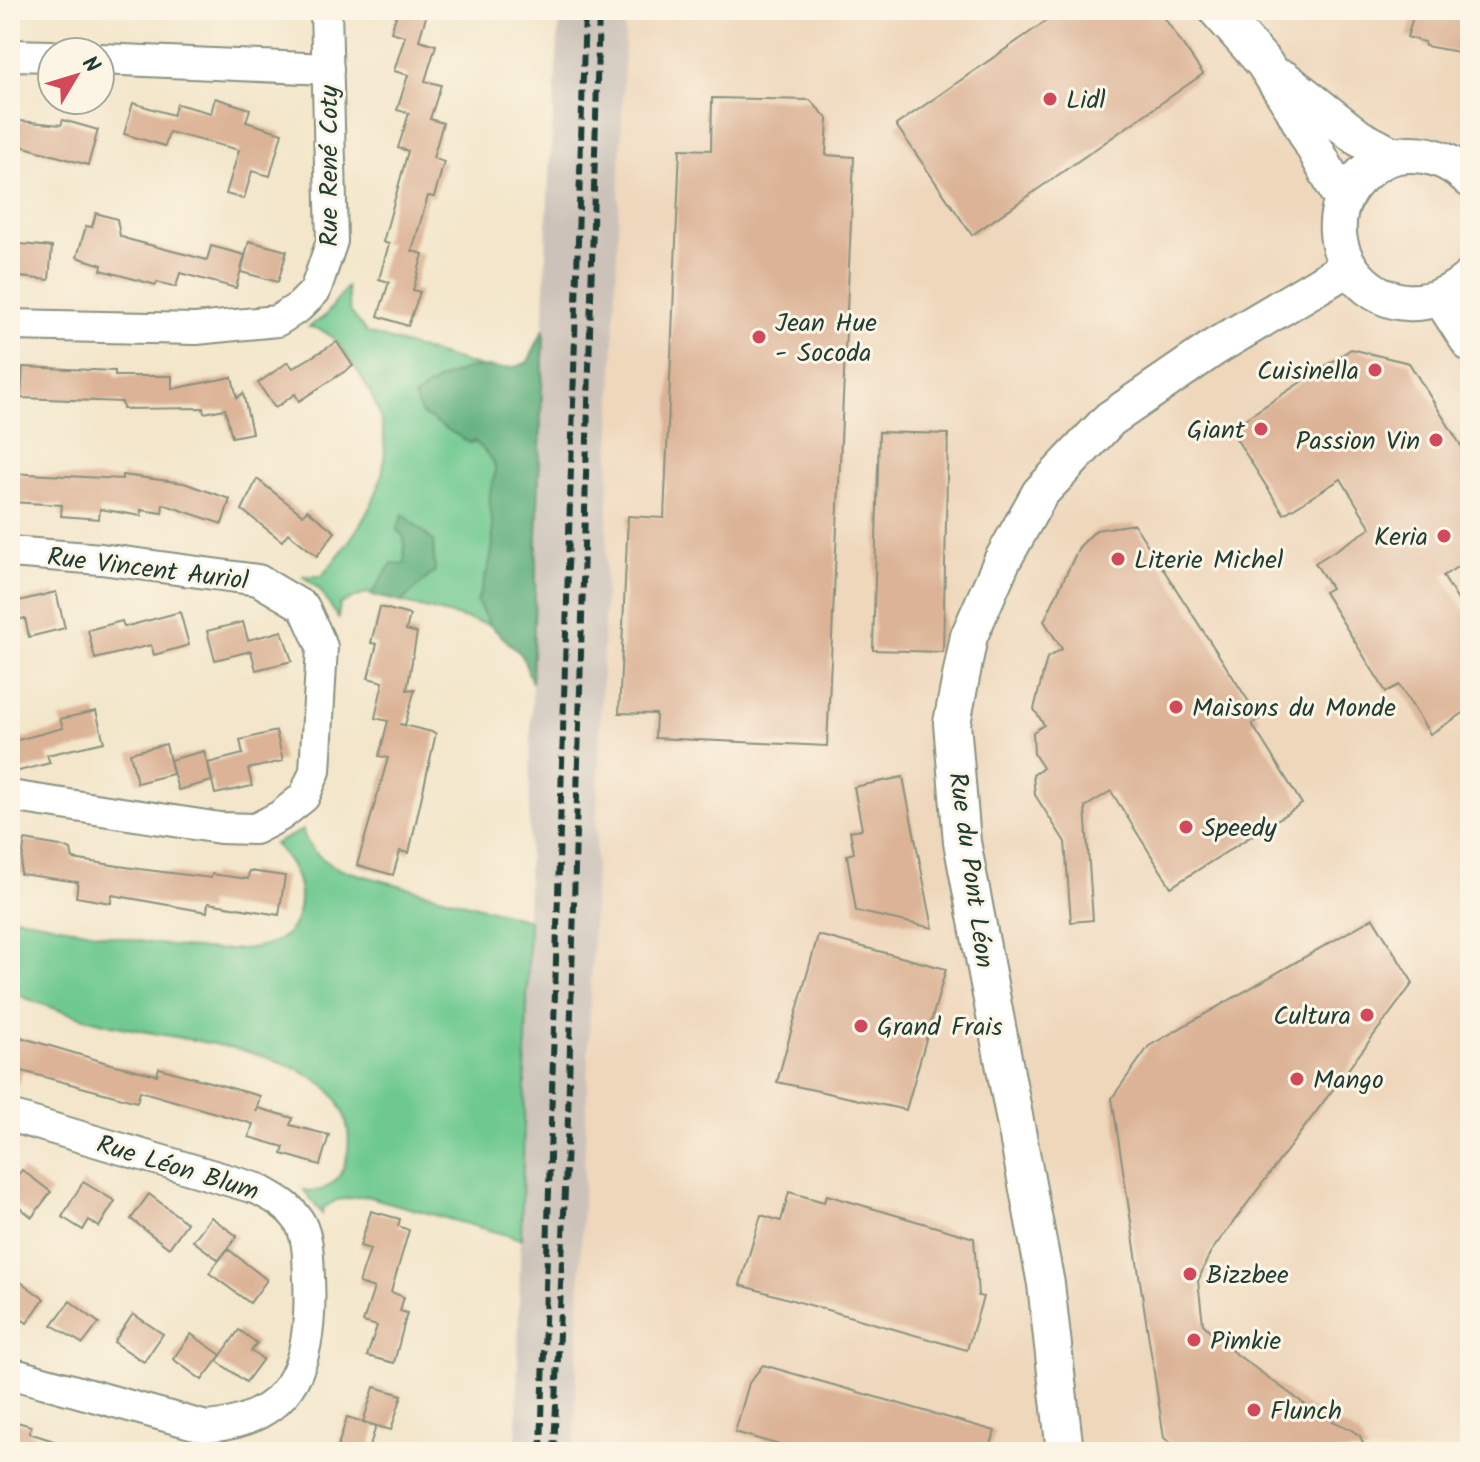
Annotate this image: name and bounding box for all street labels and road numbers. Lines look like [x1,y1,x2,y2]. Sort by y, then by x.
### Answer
street label: Rue René Coty [309,84,351,247]
street label: Rue Vincent Auriol [45,537,251,603]
street label: Rue du Pont Léon [936,770,1005,971]
street label: Rue Léon Blum [91,1124,264,1213]

